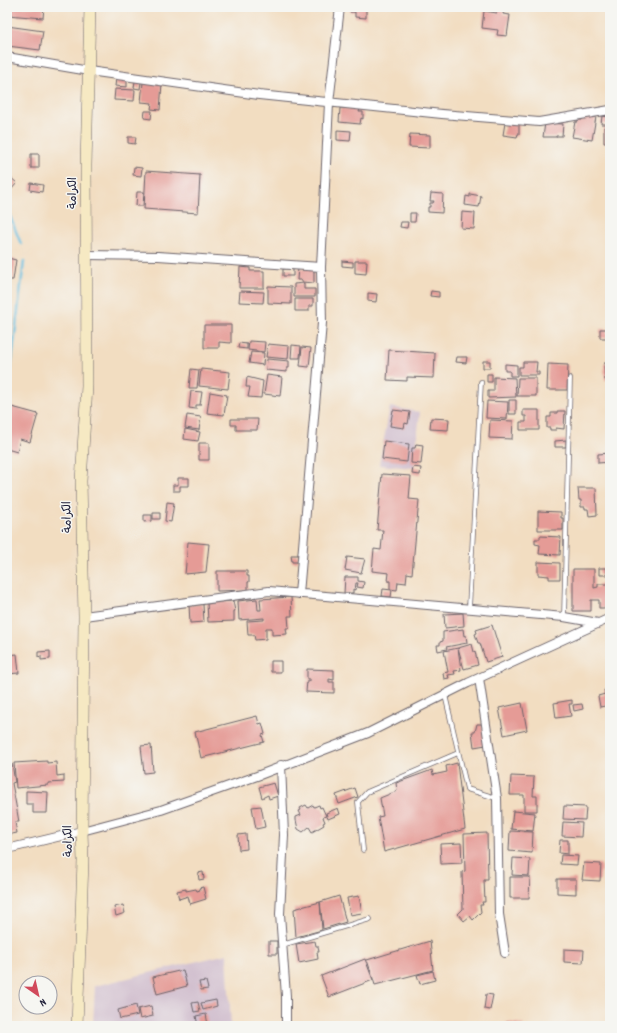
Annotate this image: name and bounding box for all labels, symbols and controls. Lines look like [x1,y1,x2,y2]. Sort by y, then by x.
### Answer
street label: الكرامة [65,177,82,209]
street label: الكرامة [59,501,77,533]
street label: الكرامة [60,825,78,857]
north arrow [18,975,58,1015]
text: N [35,993,49,1010]

